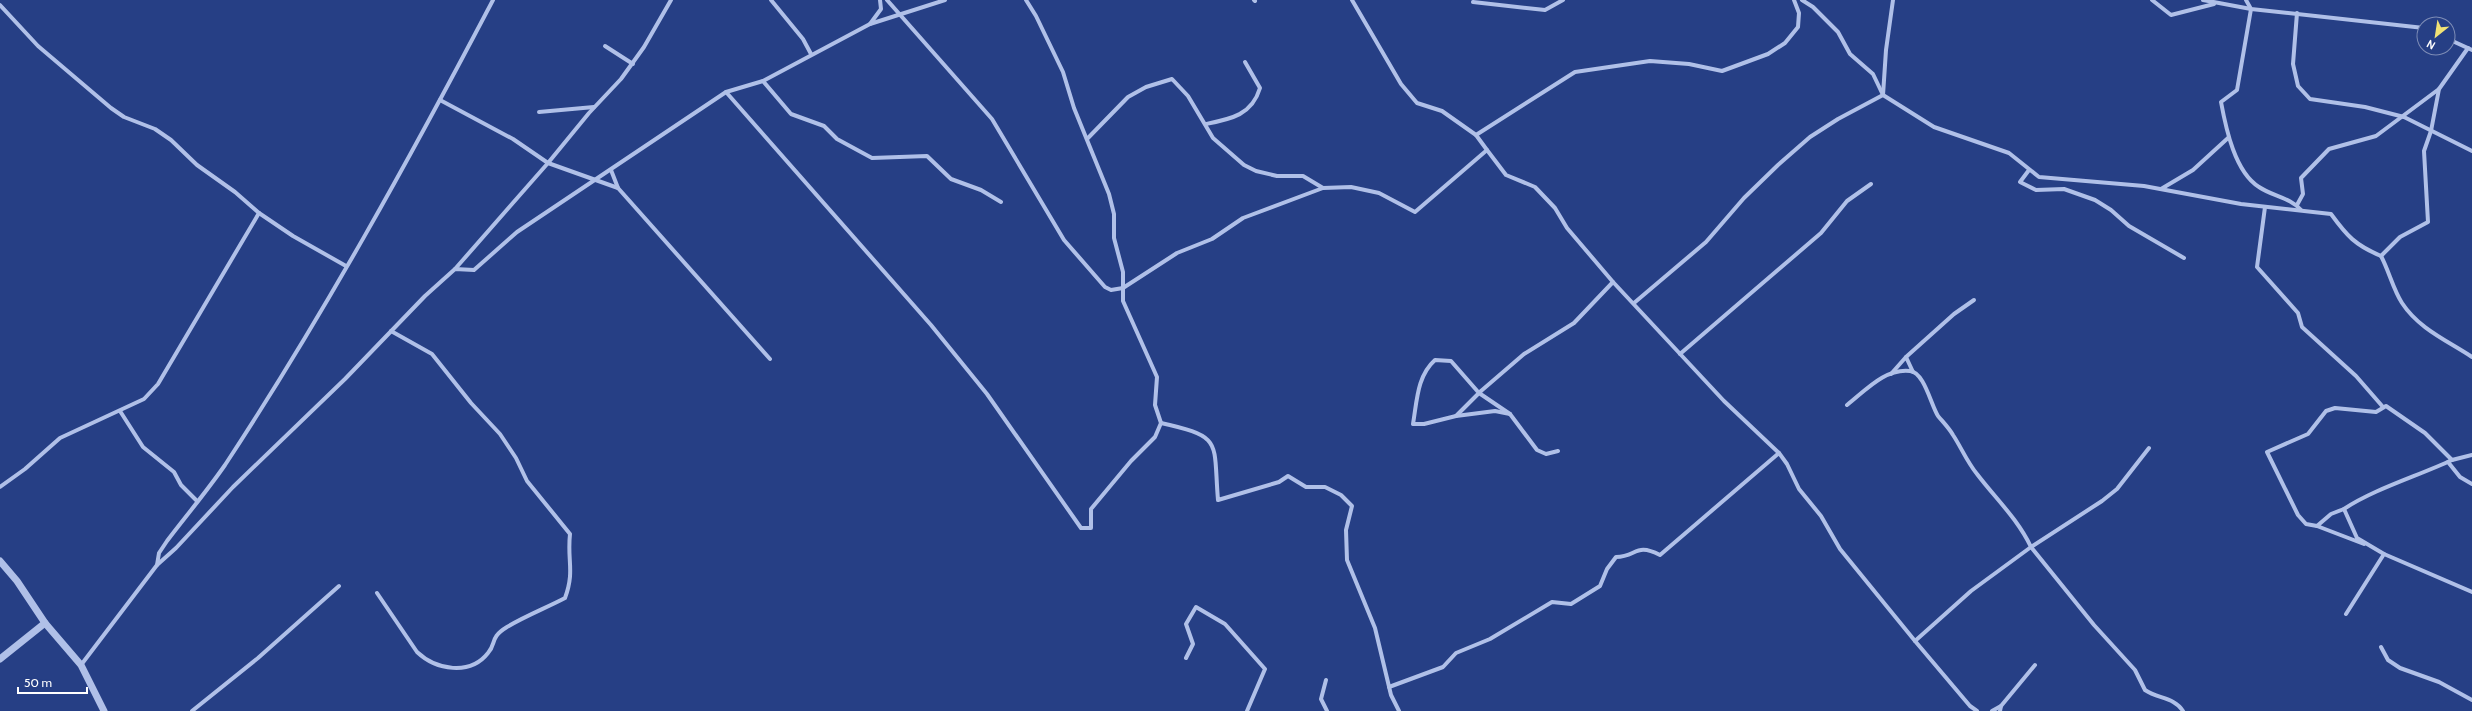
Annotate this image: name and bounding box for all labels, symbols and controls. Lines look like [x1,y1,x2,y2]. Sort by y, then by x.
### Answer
north arrow [2416,16,2456,56]
text: N [2424,37,2438,53]
scale bar [18,669,87,695]
text: 50 m [24,675,52,690]

